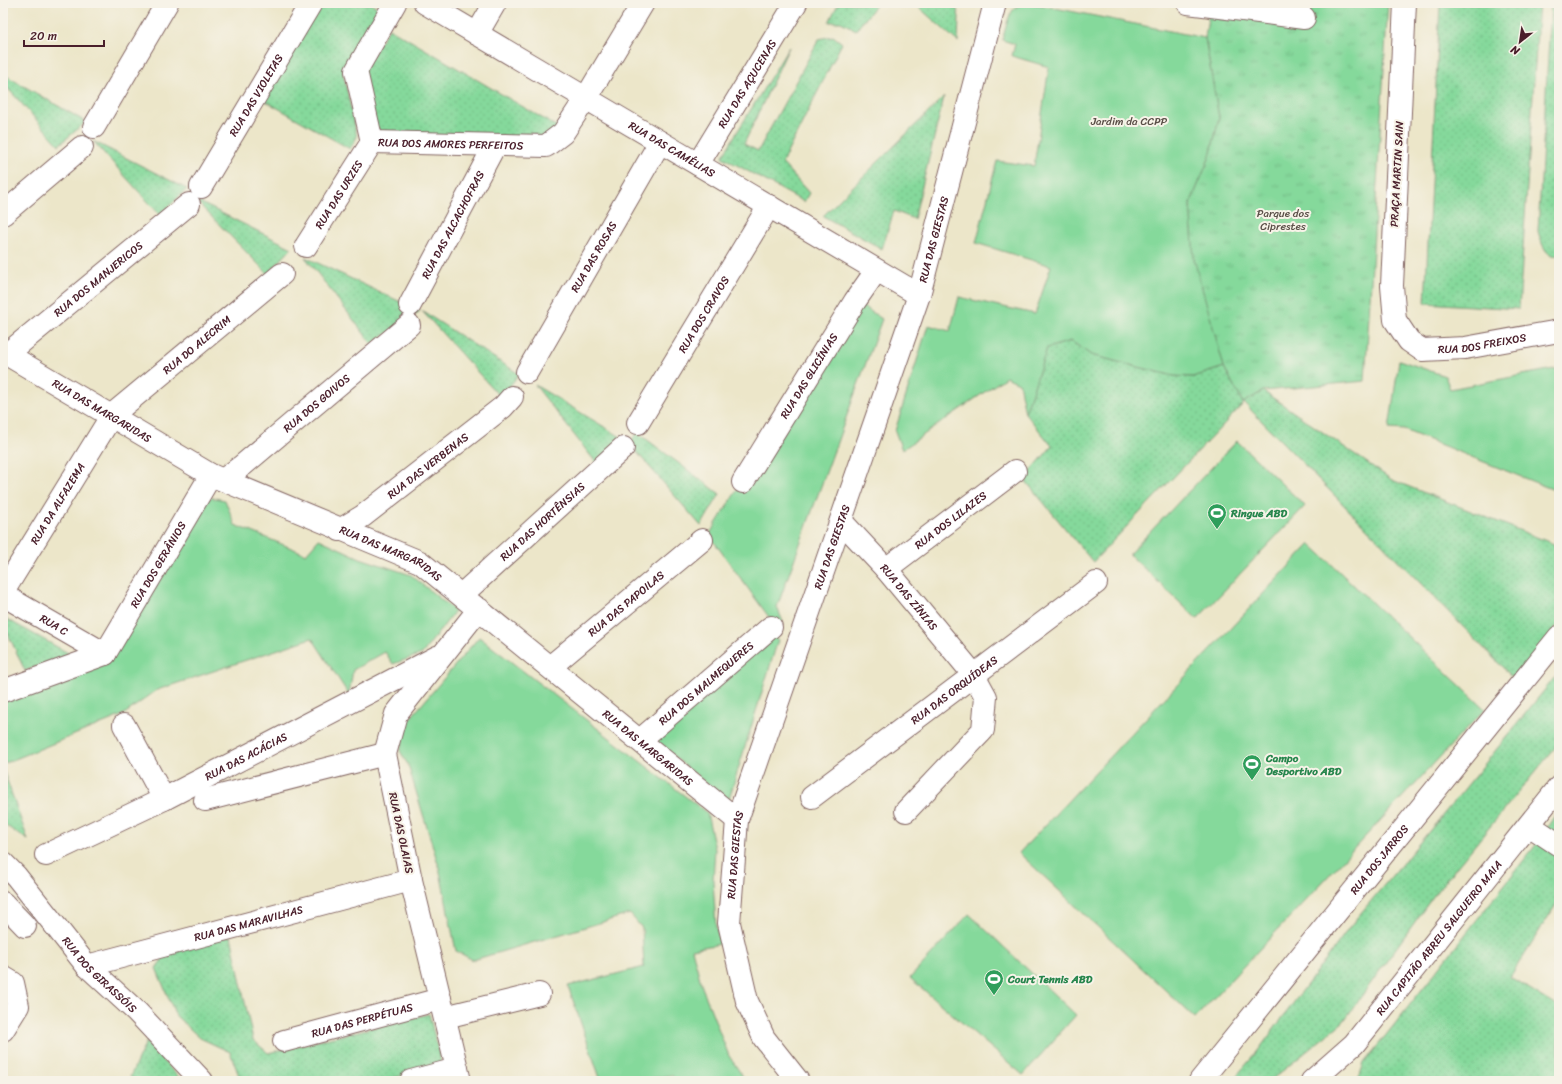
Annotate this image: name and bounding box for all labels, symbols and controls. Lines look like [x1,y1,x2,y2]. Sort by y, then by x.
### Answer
scale bar [24,22,104,48]
north arrow [1500,22,1540,62]
text: 20 m [30,25,57,47]
street label: RUA DAS AÇUCENAS [712,36,781,132]
text: N [1507,40,1524,61]
street label: RUA DAS VIOLETAS [224,50,288,140]
park label: Jardim da CCPP [1090,112,1167,131]
street label: RUA DAS CAMÉLIAS [625,116,719,182]
street label: PRAÇA MARTIN SAIN [1385,120,1409,227]
street label: RUA DOS AMORES PERFEITOS [378,133,524,155]
street label: RUA DAS URZES [310,156,368,233]
street label: RUA DAS ALCACHOFRAS [416,167,489,282]
street label: RUA DAS GIESTAS [913,194,954,285]
park label: Parque dos Ciprestes [1257,204,1310,236]
street label: RUA DAS ROSAS [565,217,622,296]
street label: RUA DOS MANJERICOS [49,236,147,322]
street label: RUA DOS CRAVOS [673,272,734,357]
street label: RUA DO ALECRIM [158,310,235,379]
street label: RUA DOS FREIXOS [1437,328,1528,359]
street label: RUA DAS GLICÍNIAS [775,329,843,422]
street label: RUA DOS GOIVOS [279,369,354,437]
street label: RUA DAS MARGARIDAS [49,374,155,447]
street label: RUA DAS VERBENAS [383,428,473,504]
street label: RUA DA ALFAZEMA [25,459,90,548]
street label: RUA DAS HORTÊNSIAS [495,477,589,566]
street label: RUA DOS LILAZES [910,486,991,554]
street label: RUA DAS GIESTAS [808,502,855,592]
sports icon: Ringue ABD [1206,502,1228,530]
place label: Ringue ABD [1230,504,1287,523]
street label: RUA DOS GERÂNIOS [125,517,191,612]
street label: RUA DAS MARGARIDAS [337,520,446,586]
street label: RUA DAS ZÍNIAS [876,559,943,635]
street label: RUA DAS PAPOILAS [583,566,669,641]
street label: RUA C [36,609,72,640]
street label: RUA DOS MALMEQUERES [654,636,758,730]
street label: RUA DAS ORQUÍDEAS [906,651,1002,729]
street label: RUA DAS MARGARIDAS [598,705,698,791]
street label: RUA DAS ACÁCIAS [201,727,291,786]
place label: Campo Desportivo ABD [1265,749,1342,781]
sports icon: Campo Desportivo ABD [1241,753,1263,781]
street label: RUA DAS OLAIAS [383,791,419,876]
street label: RUA DAS GIESTAS [721,808,749,900]
street label: RUA DOS JARROS [1345,820,1414,899]
street label: RUA CAPITÃO ABREU SALGUEIRO MAIA [1371,856,1507,1019]
street label: RUA DAS MARAVILHAS [192,900,305,947]
street label: RUA DOS GIRASSÓIS [57,932,142,1017]
sports icon: Court Tennis ABD [983,968,1005,996]
place label: Court Tennis ABD [1007,970,1093,989]
street label: RUA DAS PERPÉTUAS [309,997,415,1043]

